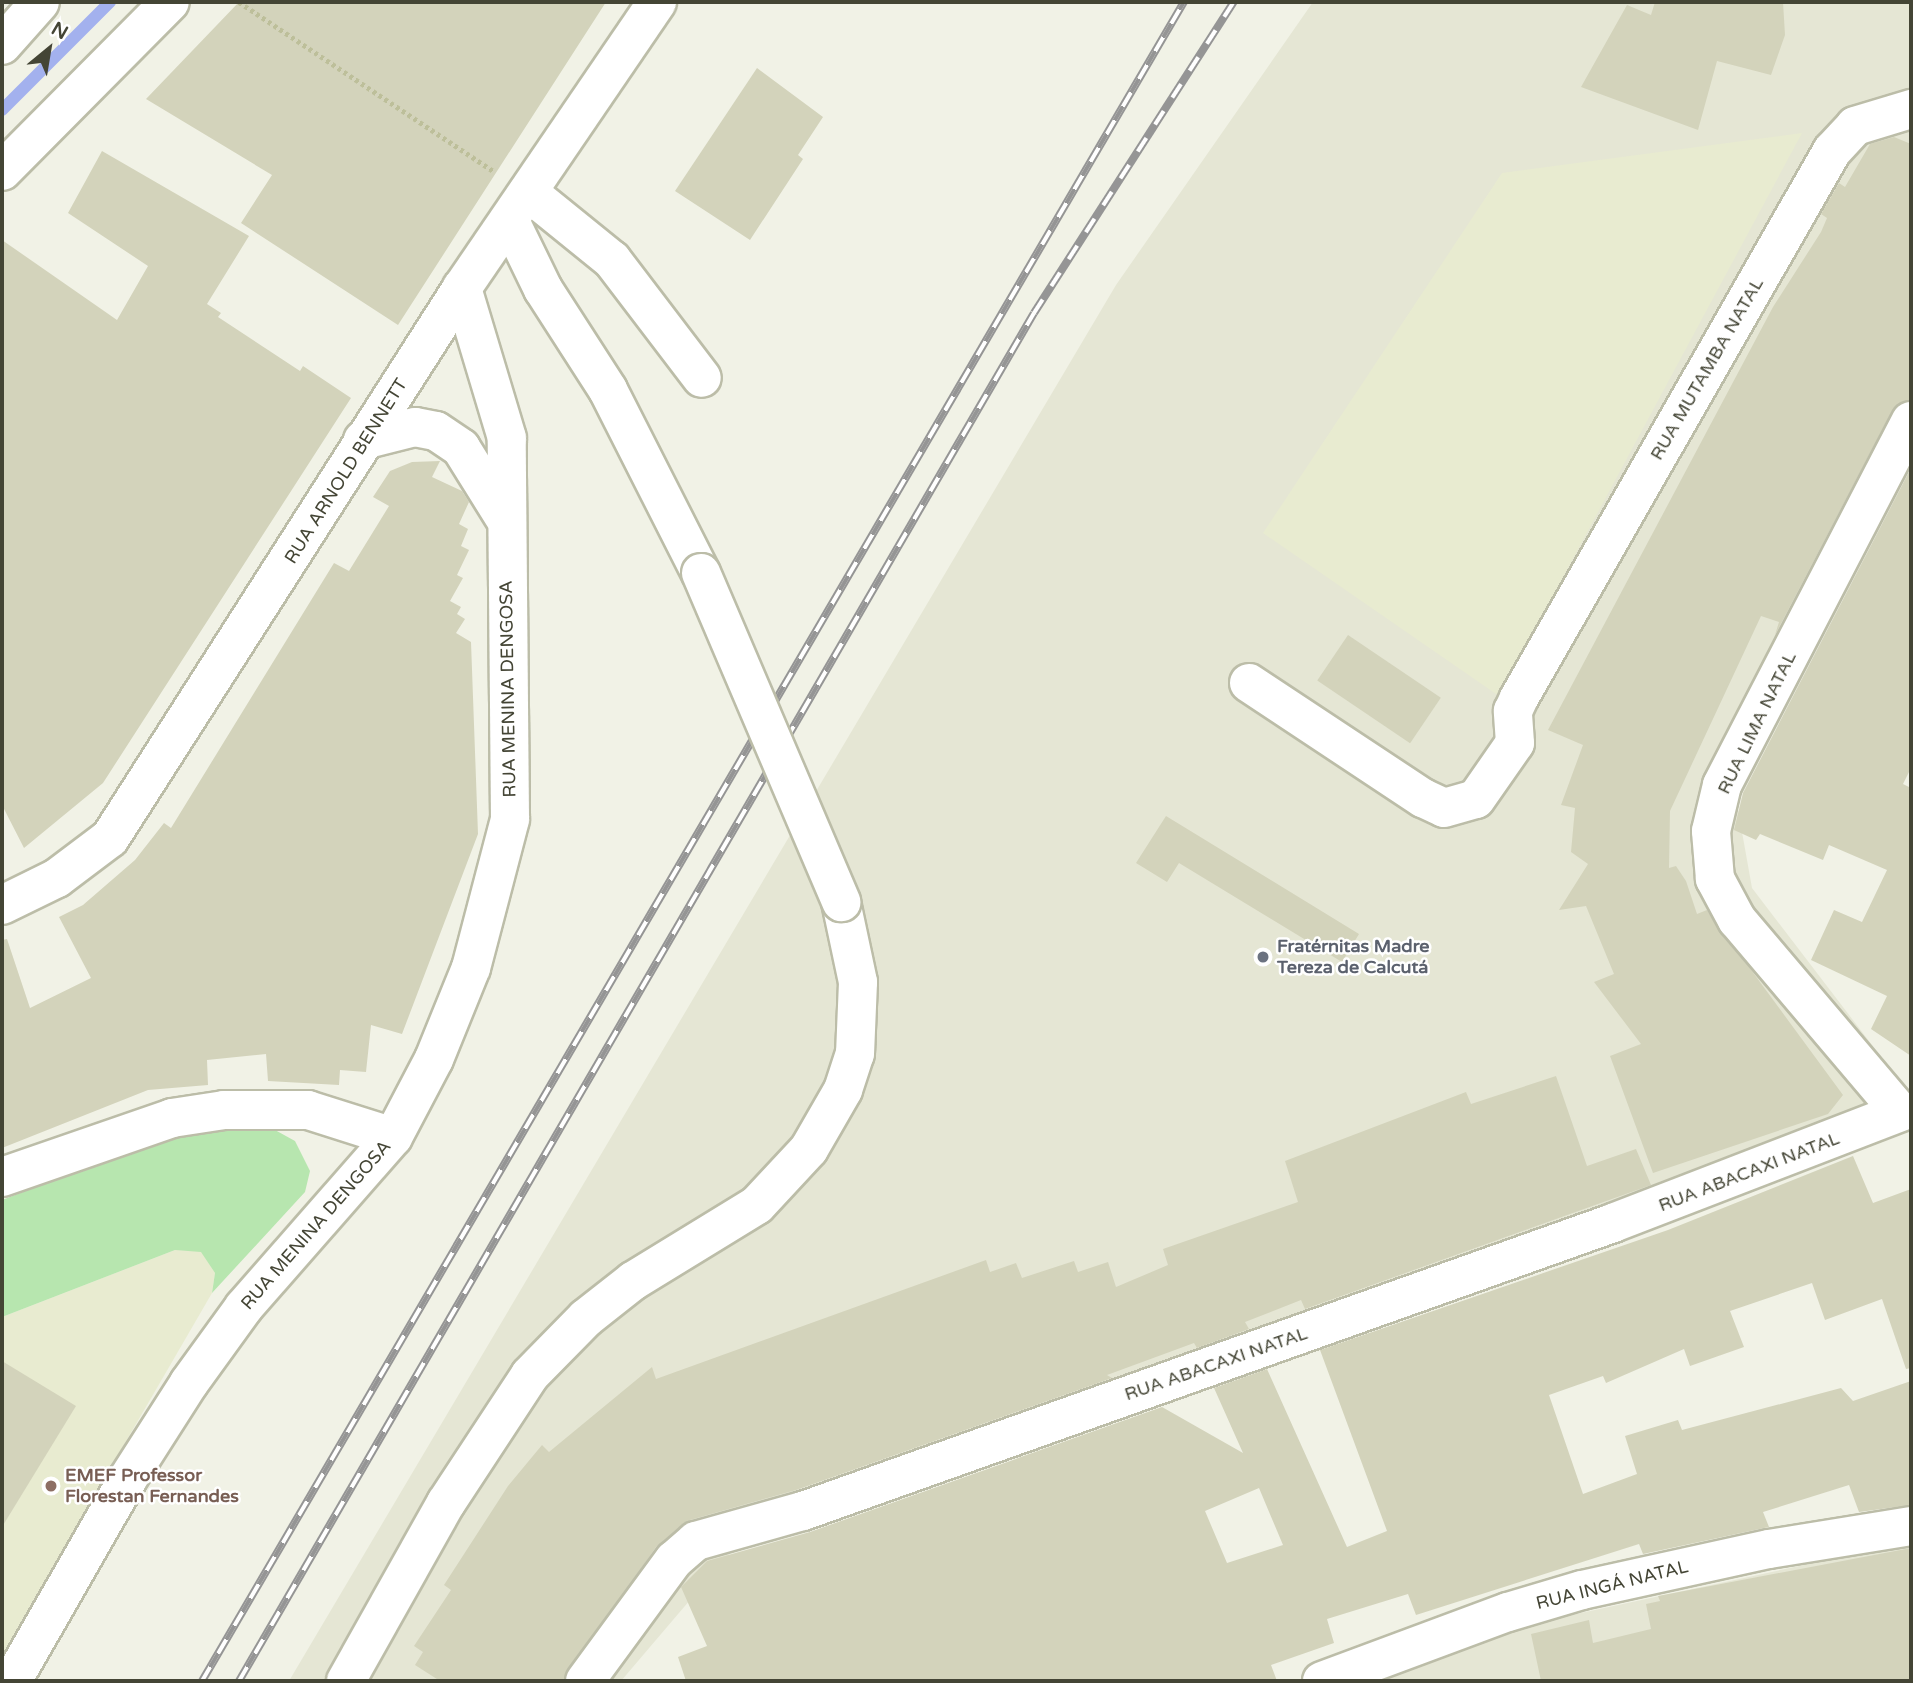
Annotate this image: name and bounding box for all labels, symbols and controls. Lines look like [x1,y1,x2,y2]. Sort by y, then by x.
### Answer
north arrow [14,14,84,84]
text: N [47,17,72,44]
street label: RUA MUTAMBA NATAL [1646,274,1768,464]
street label: RUA ARNOLD BENNETT [280,374,412,568]
street label: RUA MENINA DENGOSA [495,580,521,798]
street label: RUA LIMA NATAL [1713,648,1801,798]
place label: Fratérnitas Madre Tereza de Calcutá [1277,936,1430,978]
marker: Fratérnitas Madre Tereza de Calcutá [1255,949,1271,965]
street label: RUA ABACAXI NATAL [1656,1128,1842,1216]
street label: RUA MENINA DENGOSA [237,1136,395,1314]
street label: RUA ABACAXI NATAL [1122,1323,1310,1405]
place label: EMEF Professor Florestan Fernandes [65,1465,239,1508]
marker: EMEF Professor Florestan Fernandes [43,1478,59,1494]
street label: RUA INGÁ NATAL [1534,1556,1690,1614]

